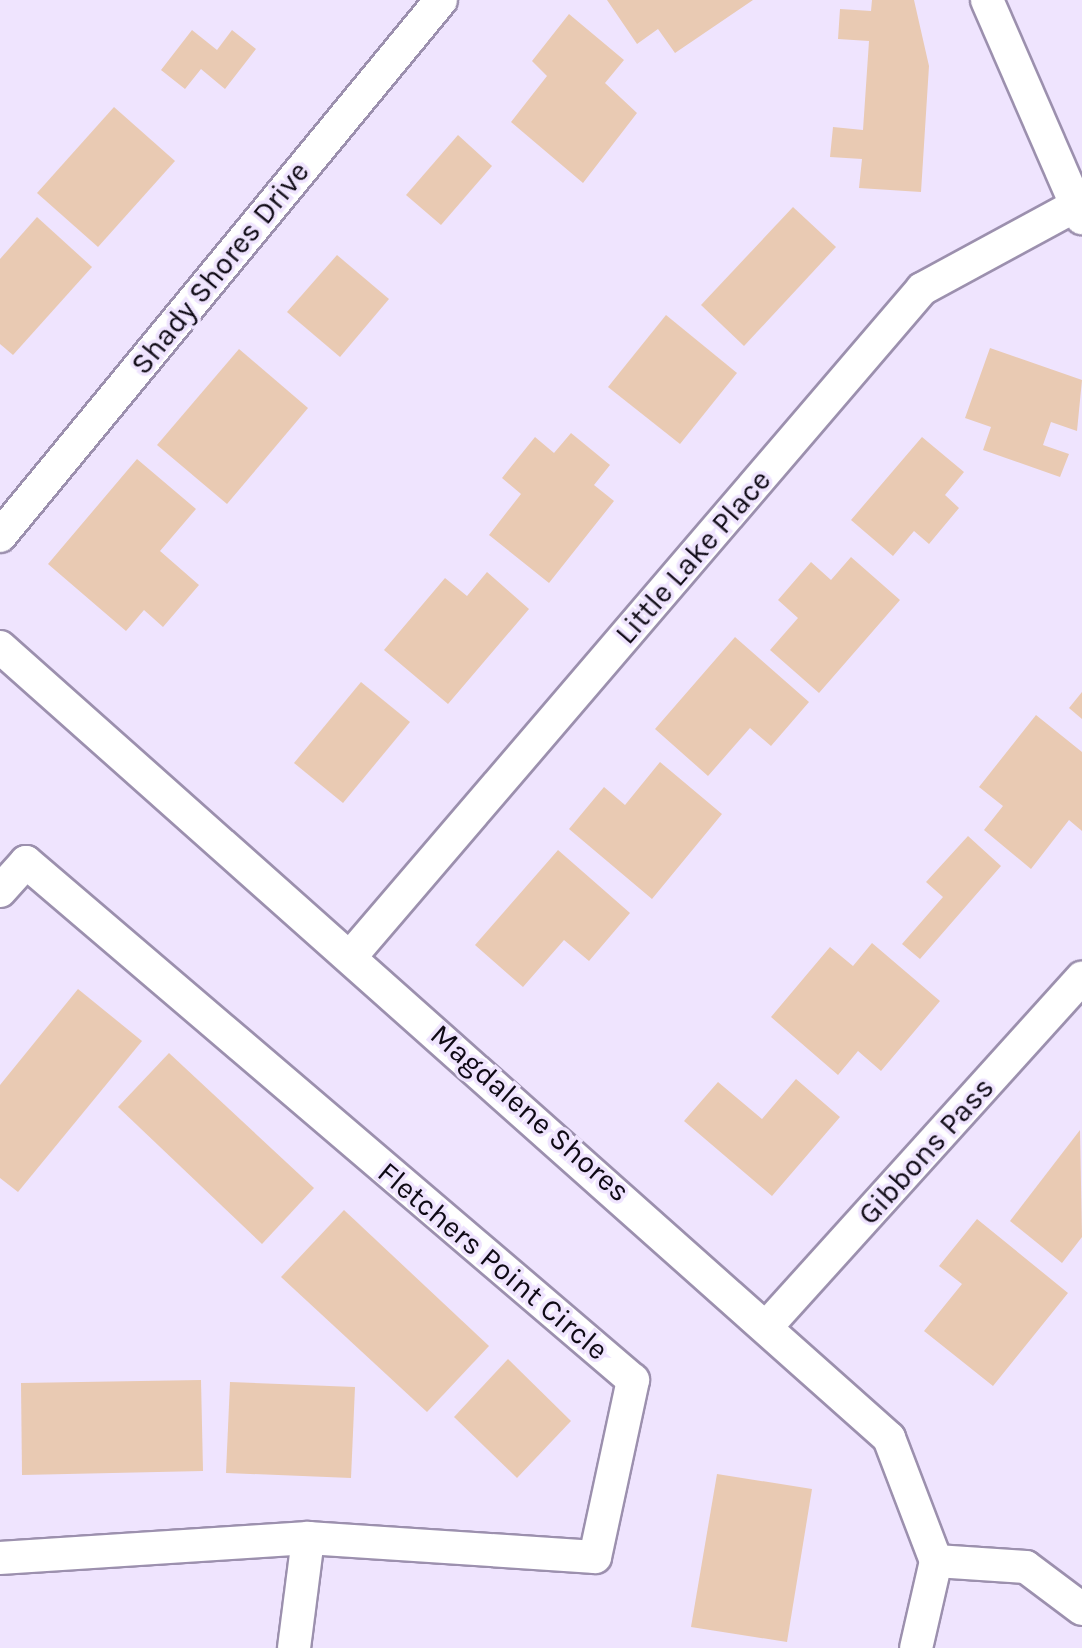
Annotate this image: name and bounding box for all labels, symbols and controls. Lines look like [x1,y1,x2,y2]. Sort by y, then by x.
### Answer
street label: Shady Shores Drive [123,154,317,382]
street label: Little Lake Place [608,463,778,651]
street label: Magdalene Shores [423,1017,637,1209]
street label: Gibbons Pass [850,1070,1002,1232]
street label: Fletchers Point Circle [371,1154,615,1368]

